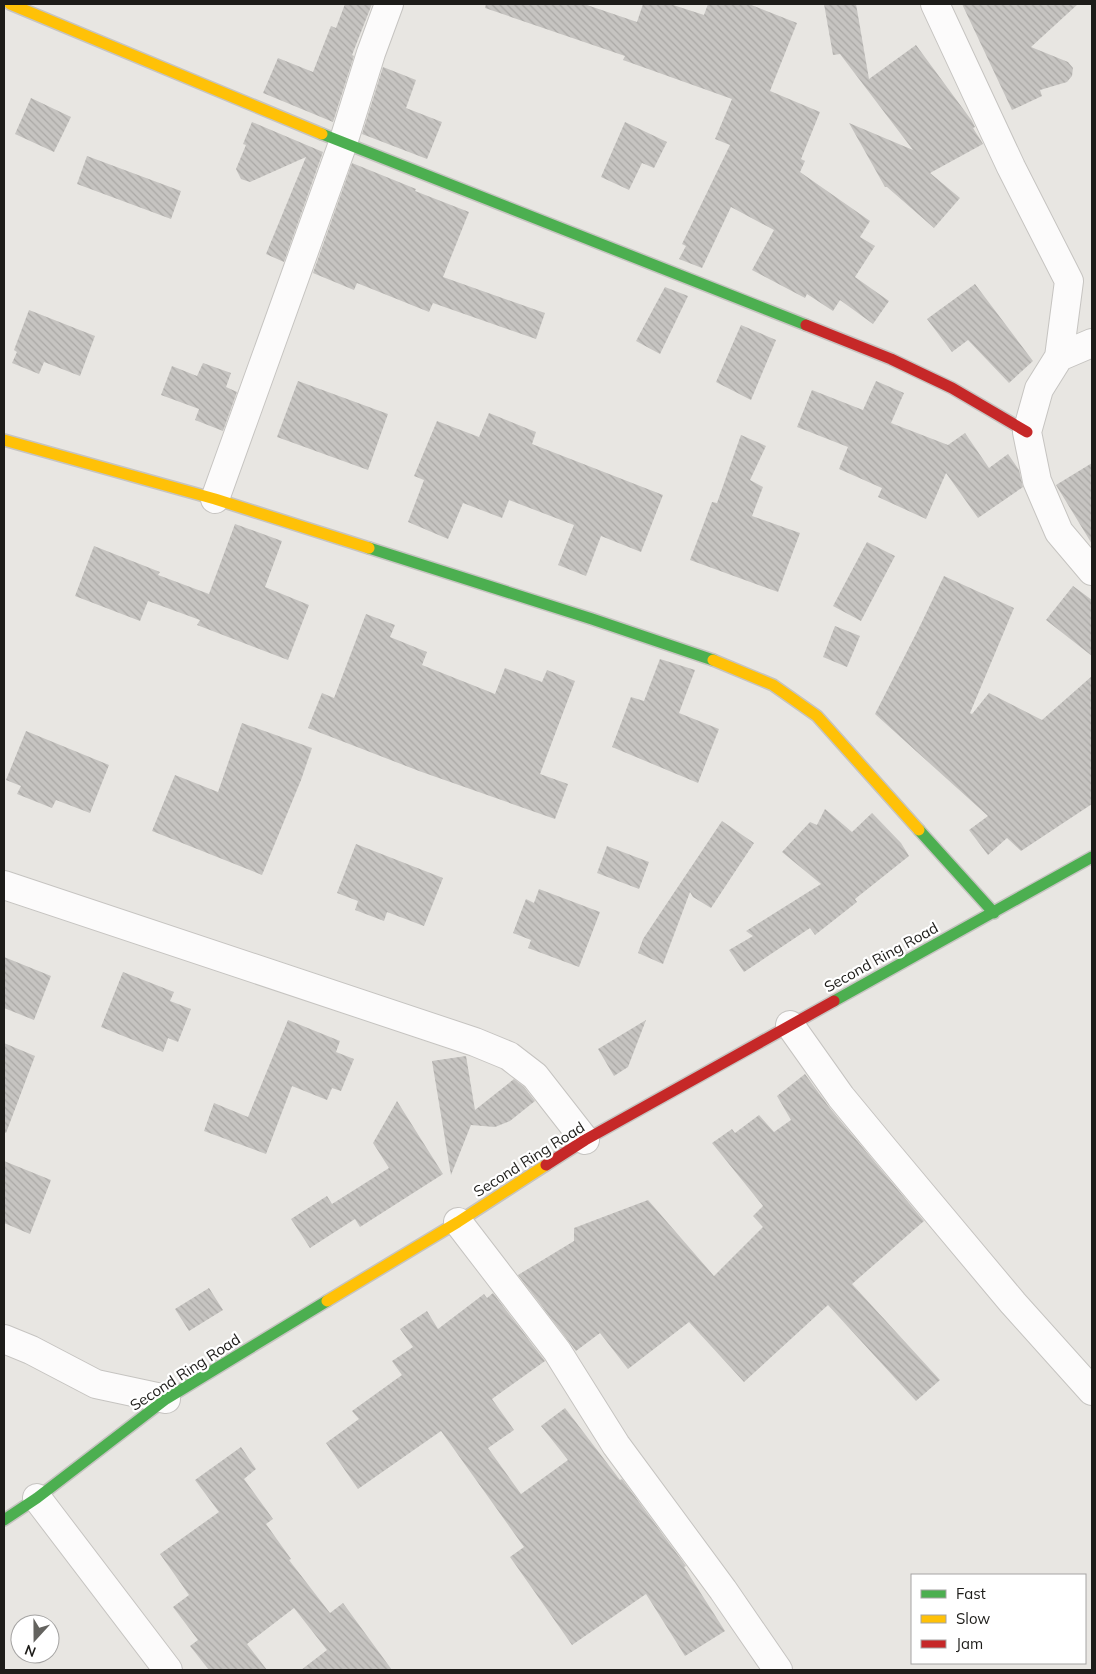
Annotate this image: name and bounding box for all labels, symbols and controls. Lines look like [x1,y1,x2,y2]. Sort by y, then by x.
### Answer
street label: Second Ring Road [821,918,941,996]
street label: Second Ring Road [470,1117,588,1201]
street label: Second Ring Road [126,1329,244,1415]
legend [911,1574,1086,1664]
text: Fast [956,1584,986,1603]
text: Slow [956,1609,990,1628]
north arrow [10,1614,60,1664]
text: Jam [956,1634,983,1653]
text: N [22,1641,39,1661]

